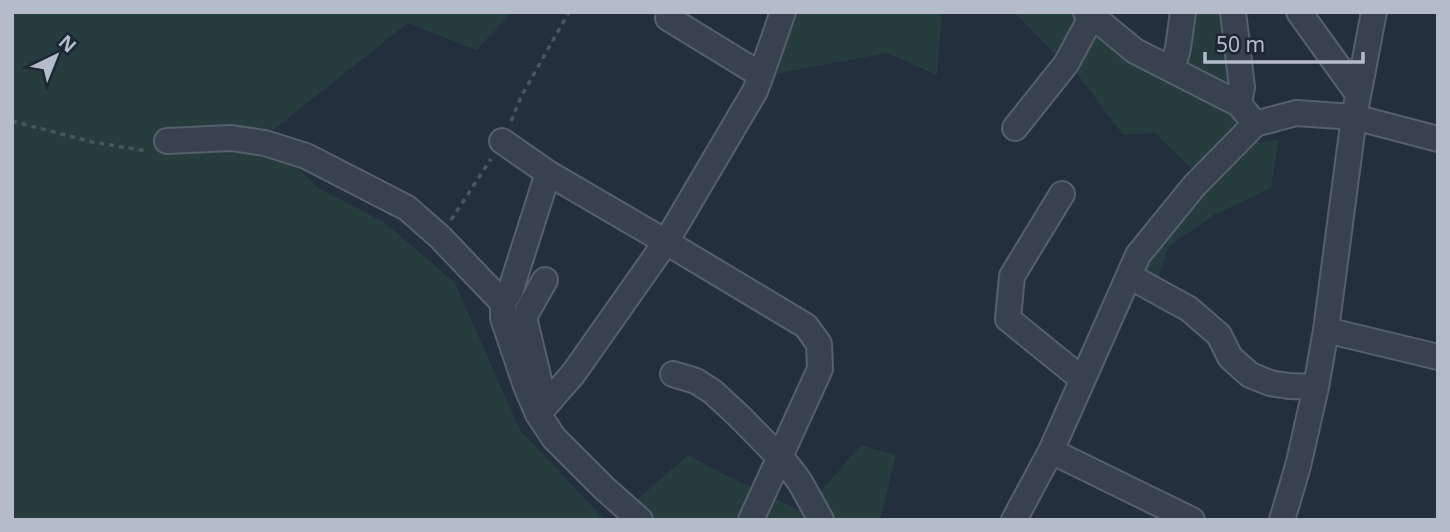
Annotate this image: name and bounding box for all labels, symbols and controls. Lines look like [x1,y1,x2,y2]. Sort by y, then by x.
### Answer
north arrow [21,21,91,91]
scale bar [1205,21,1362,65]
text: N [53,29,82,58]
text: 50 m [1216,30,1265,58]

